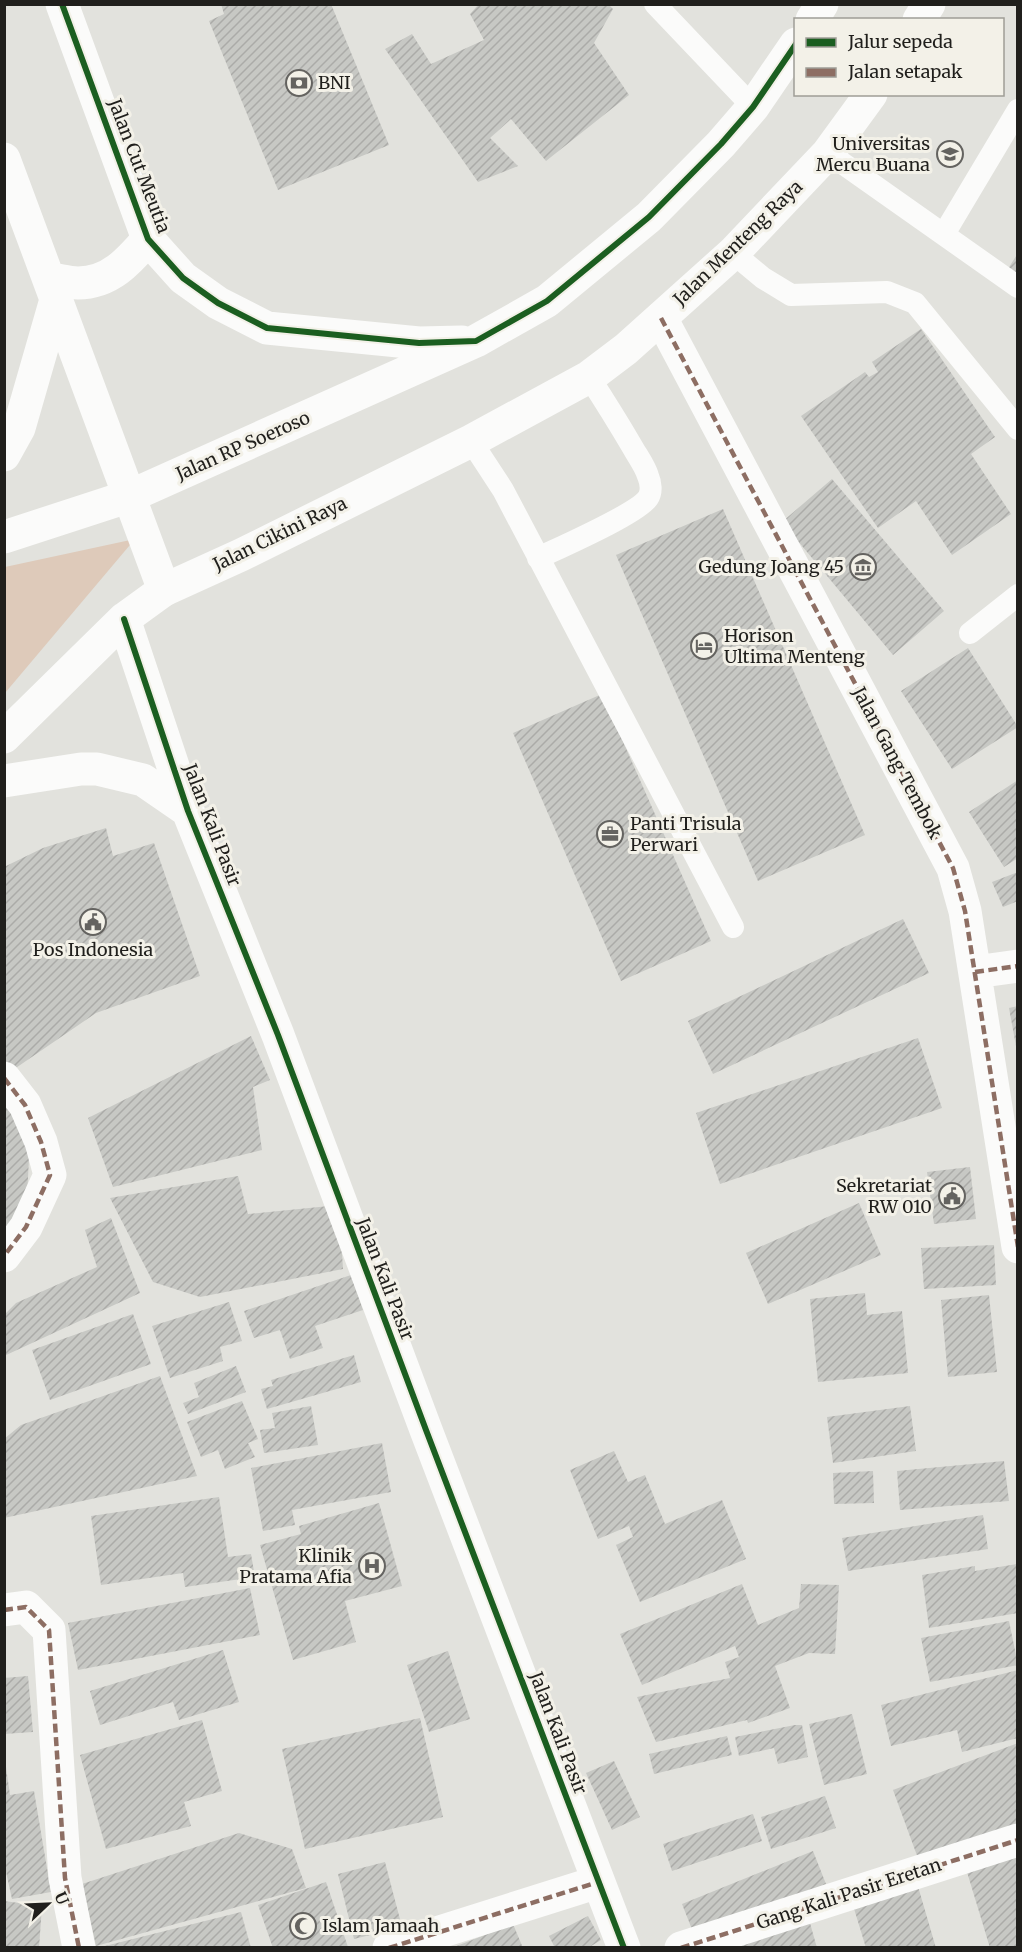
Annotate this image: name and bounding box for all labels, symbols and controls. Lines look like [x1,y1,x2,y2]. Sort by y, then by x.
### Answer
legend [794,18,1004,96]
text: Jalur sepeda [847,30,953,53]
text: Jalan setapak [847,60,963,83]
bank icon: BNI [284,68,314,98]
place label: BNI [318,71,351,94]
street label: Jalan Cut Meutia [103,94,176,237]
place label: Universitas Mercu Buana [816,132,930,176]
school or university icon: Universitas Mercu Buana [935,139,965,169]
street label: Jalan Menteng Raya [667,175,807,311]
street label: Jalan RP Soeroso [171,406,313,486]
street label: Jalan Cikini Raya [208,491,351,576]
museum icon: Gedung Joang 45 [848,552,878,582]
place label: Gedung Joang 45 [698,555,844,578]
place label: Horison Ultima Menteng [724,624,865,668]
hotel icon: Horison Ultima Menteng [689,631,719,661]
street label: Jalan Gang Tembok [847,682,948,843]
street label: Jalan Kali Pasir [178,759,246,889]
place label: Panti Trisula Perwari [630,812,742,856]
office icon: Panti Trisula Perwari [595,819,625,849]
public building icon: Pos Indonesia [78,907,108,937]
place label: Pos Indonesia [33,938,153,961]
place label: Sekretariat RW 010 [836,1174,932,1218]
public building icon: Sekretariat RW 010 [937,1181,967,1211]
street label: Jalan Kali Pasir [351,1213,419,1343]
place label: Klinik Pratama Afia [239,1544,353,1588]
hospital icon: Klinik Pratama Afia [357,1551,387,1581]
street label: Jalan Kali Pasir [524,1667,592,1797]
street label: Gang Kali Pasir Eretan [754,1853,944,1934]
north arrow [18,1874,78,1934]
text: U [50,1889,73,1908]
mosque icon: Islam Jamaah [288,1911,318,1941]
place label: Islam Jamaah [322,1914,439,1937]

